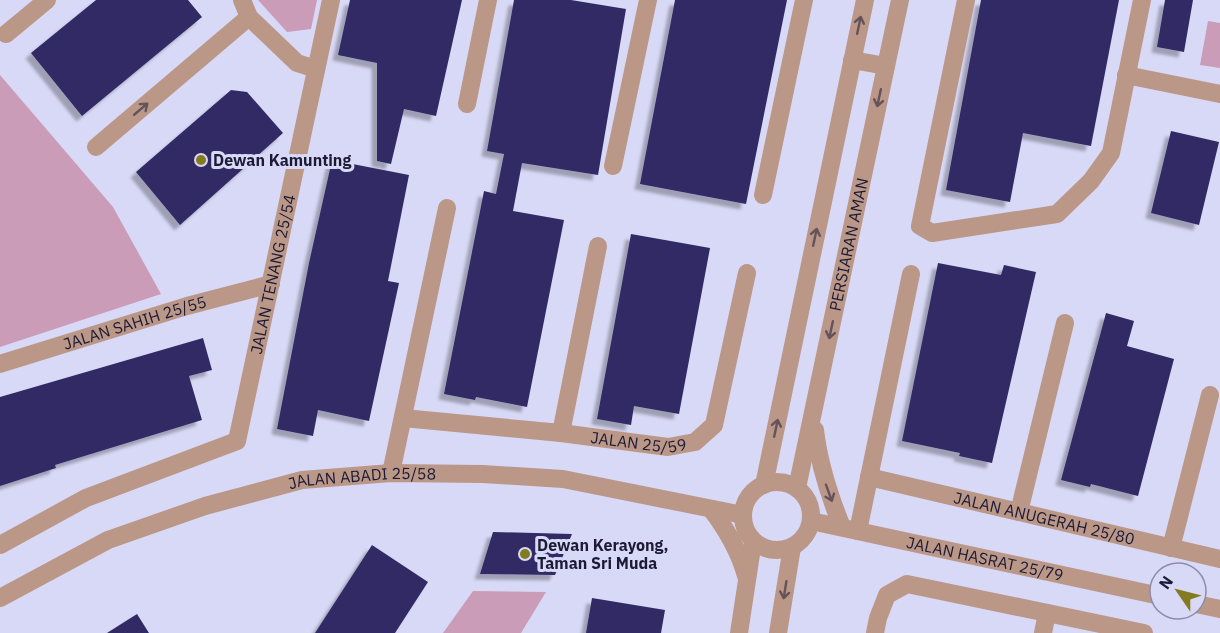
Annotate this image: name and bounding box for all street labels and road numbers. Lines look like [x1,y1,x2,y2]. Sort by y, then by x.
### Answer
street label: PERSIARAN AMAN [825,176,872,313]
street label: JALAN TENANG 25/54 [246,192,299,356]
street label: JALAN SAHIH 25/55 [61,291,209,354]
street label: JALAN 25/59 [589,427,688,457]
street label: JALAN ABADI 25/58 [286,463,436,493]
street label: JALAN ANUGERAH 25/80 [952,487,1137,549]
street label: JALAN HASRAT 25/79 [905,532,1065,585]

